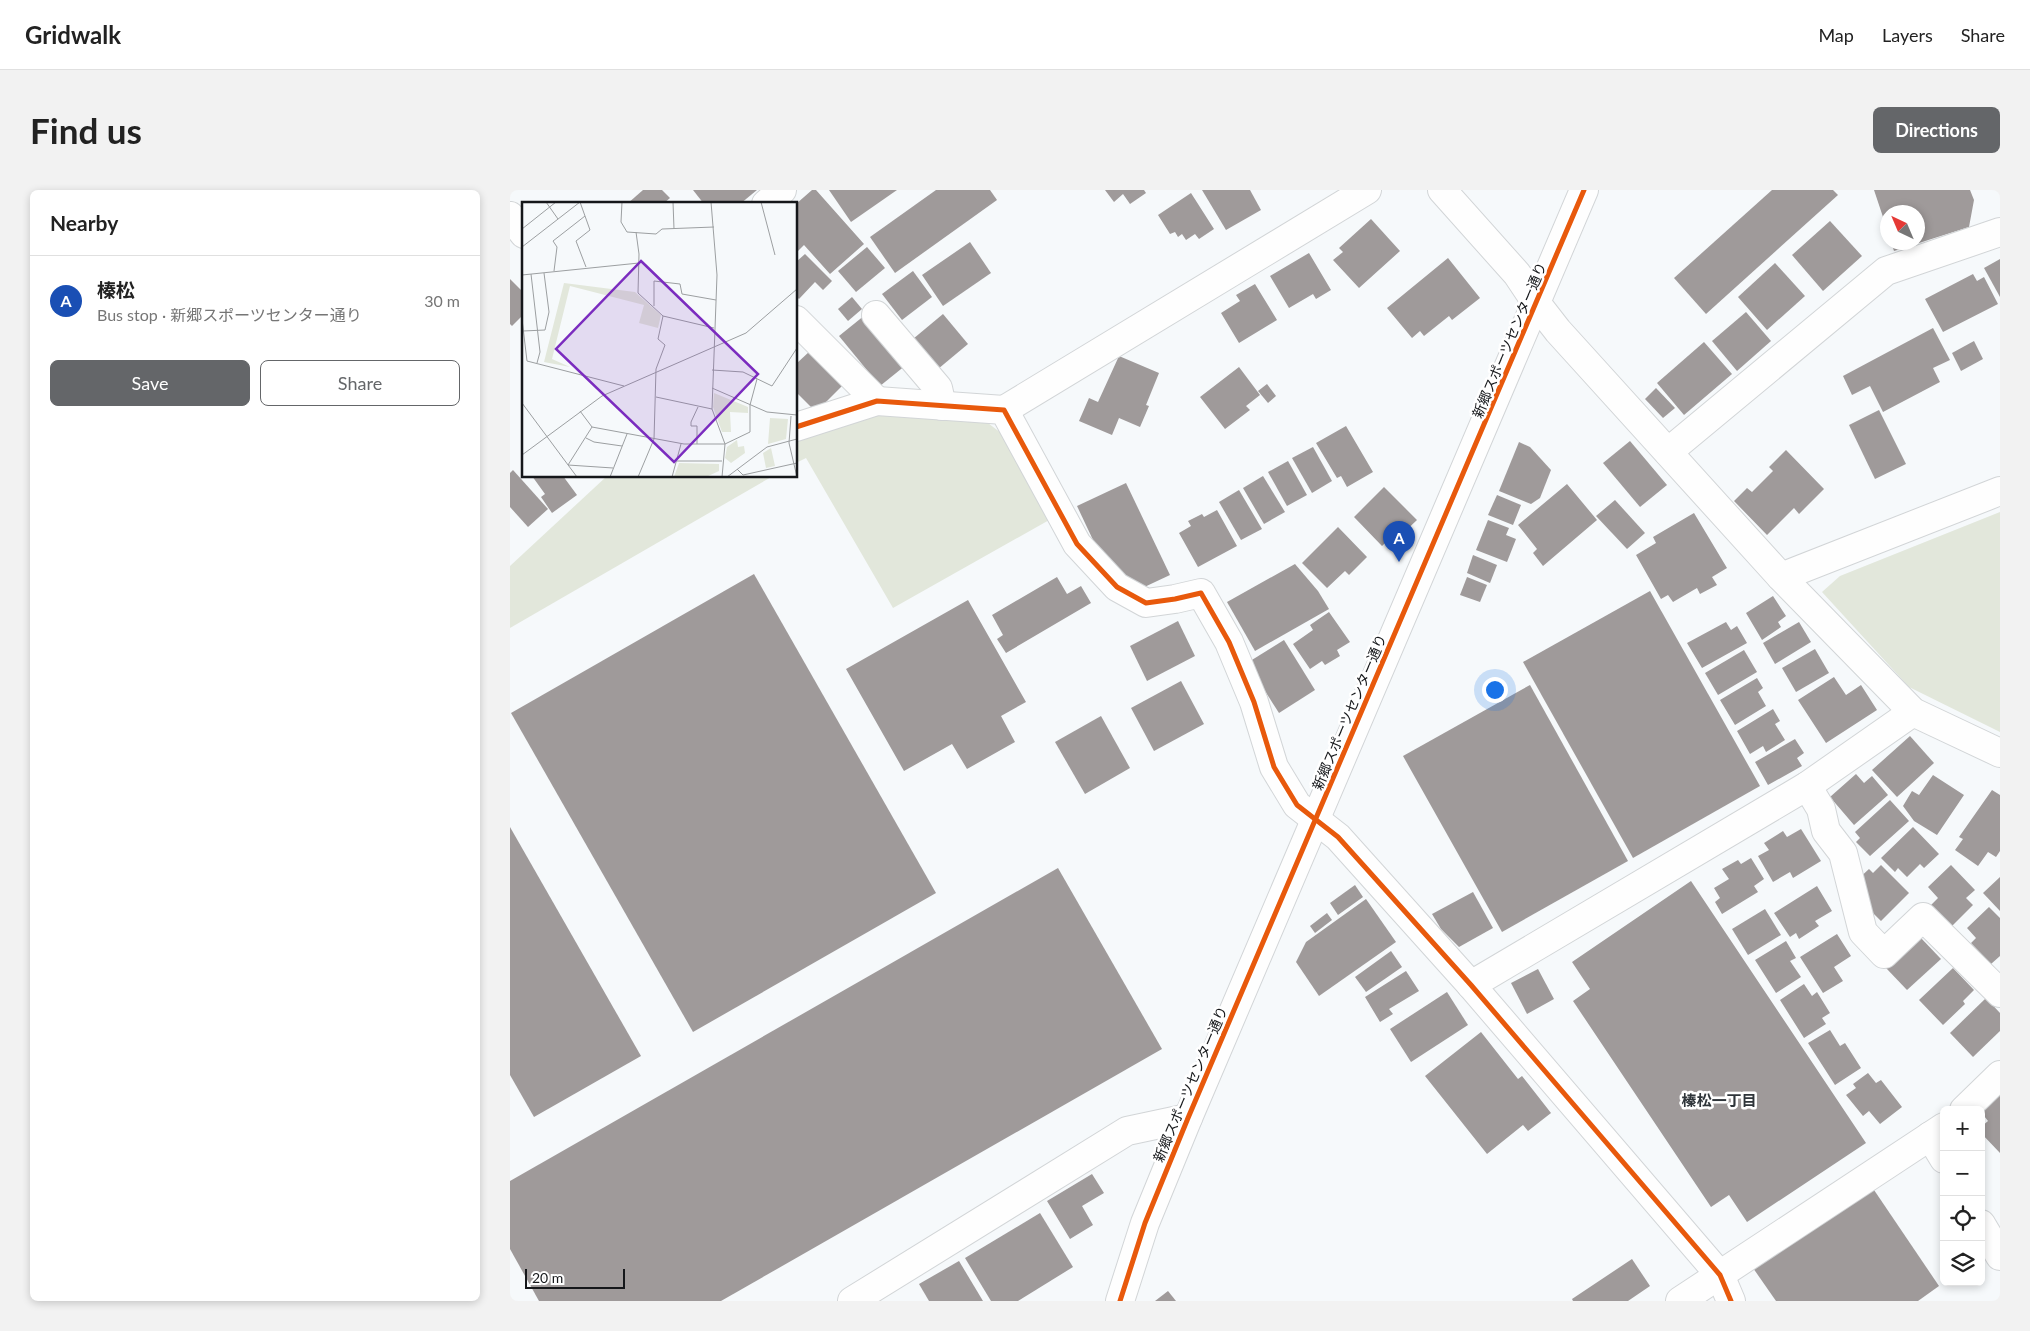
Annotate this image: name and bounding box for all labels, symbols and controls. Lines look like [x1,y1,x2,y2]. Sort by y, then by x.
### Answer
text: Gridwalk [25,20,121,49]
text: Map [1818,24,1854,46]
text: Layers [1882,24,1933,46]
text: Share [1961,24,2005,46]
button: Directions [1873,107,2000,153]
text: Find us [30,109,142,151]
inset map [522,202,798,478]
north arrow [1880,205,1925,250]
text: Nearby [50,210,118,235]
street label: 新郷スポーツセンター通り [1468,259,1550,421]
text: 榛松 [97,278,135,301]
text: A [60,291,72,310]
text: 30 m [424,291,460,310]
text: Bus stop · 新郷スポーツセンター通り [97,305,362,324]
button: Save [50,360,250,406]
button: Share [260,360,460,406]
pin: A [1383,521,1415,562]
street label: 新郷スポーツセンター通り [1308,631,1390,793]
your location [1482,677,1508,703]
street label: 新郷スポーツセンター通り [1149,1003,1231,1165]
district label: 榛松一丁目 [1681,1091,1757,1109]
map controls [1940,1106,1985,1286]
button: + [1940,1106,1985,1151]
button: − [1940,1151,1985,1196]
button: locate [1940,1196,1985,1241]
button: layers [1940,1241,1985,1286]
scale bar [525,1266,625,1289]
text: 20 m [532,1269,563,1286]

